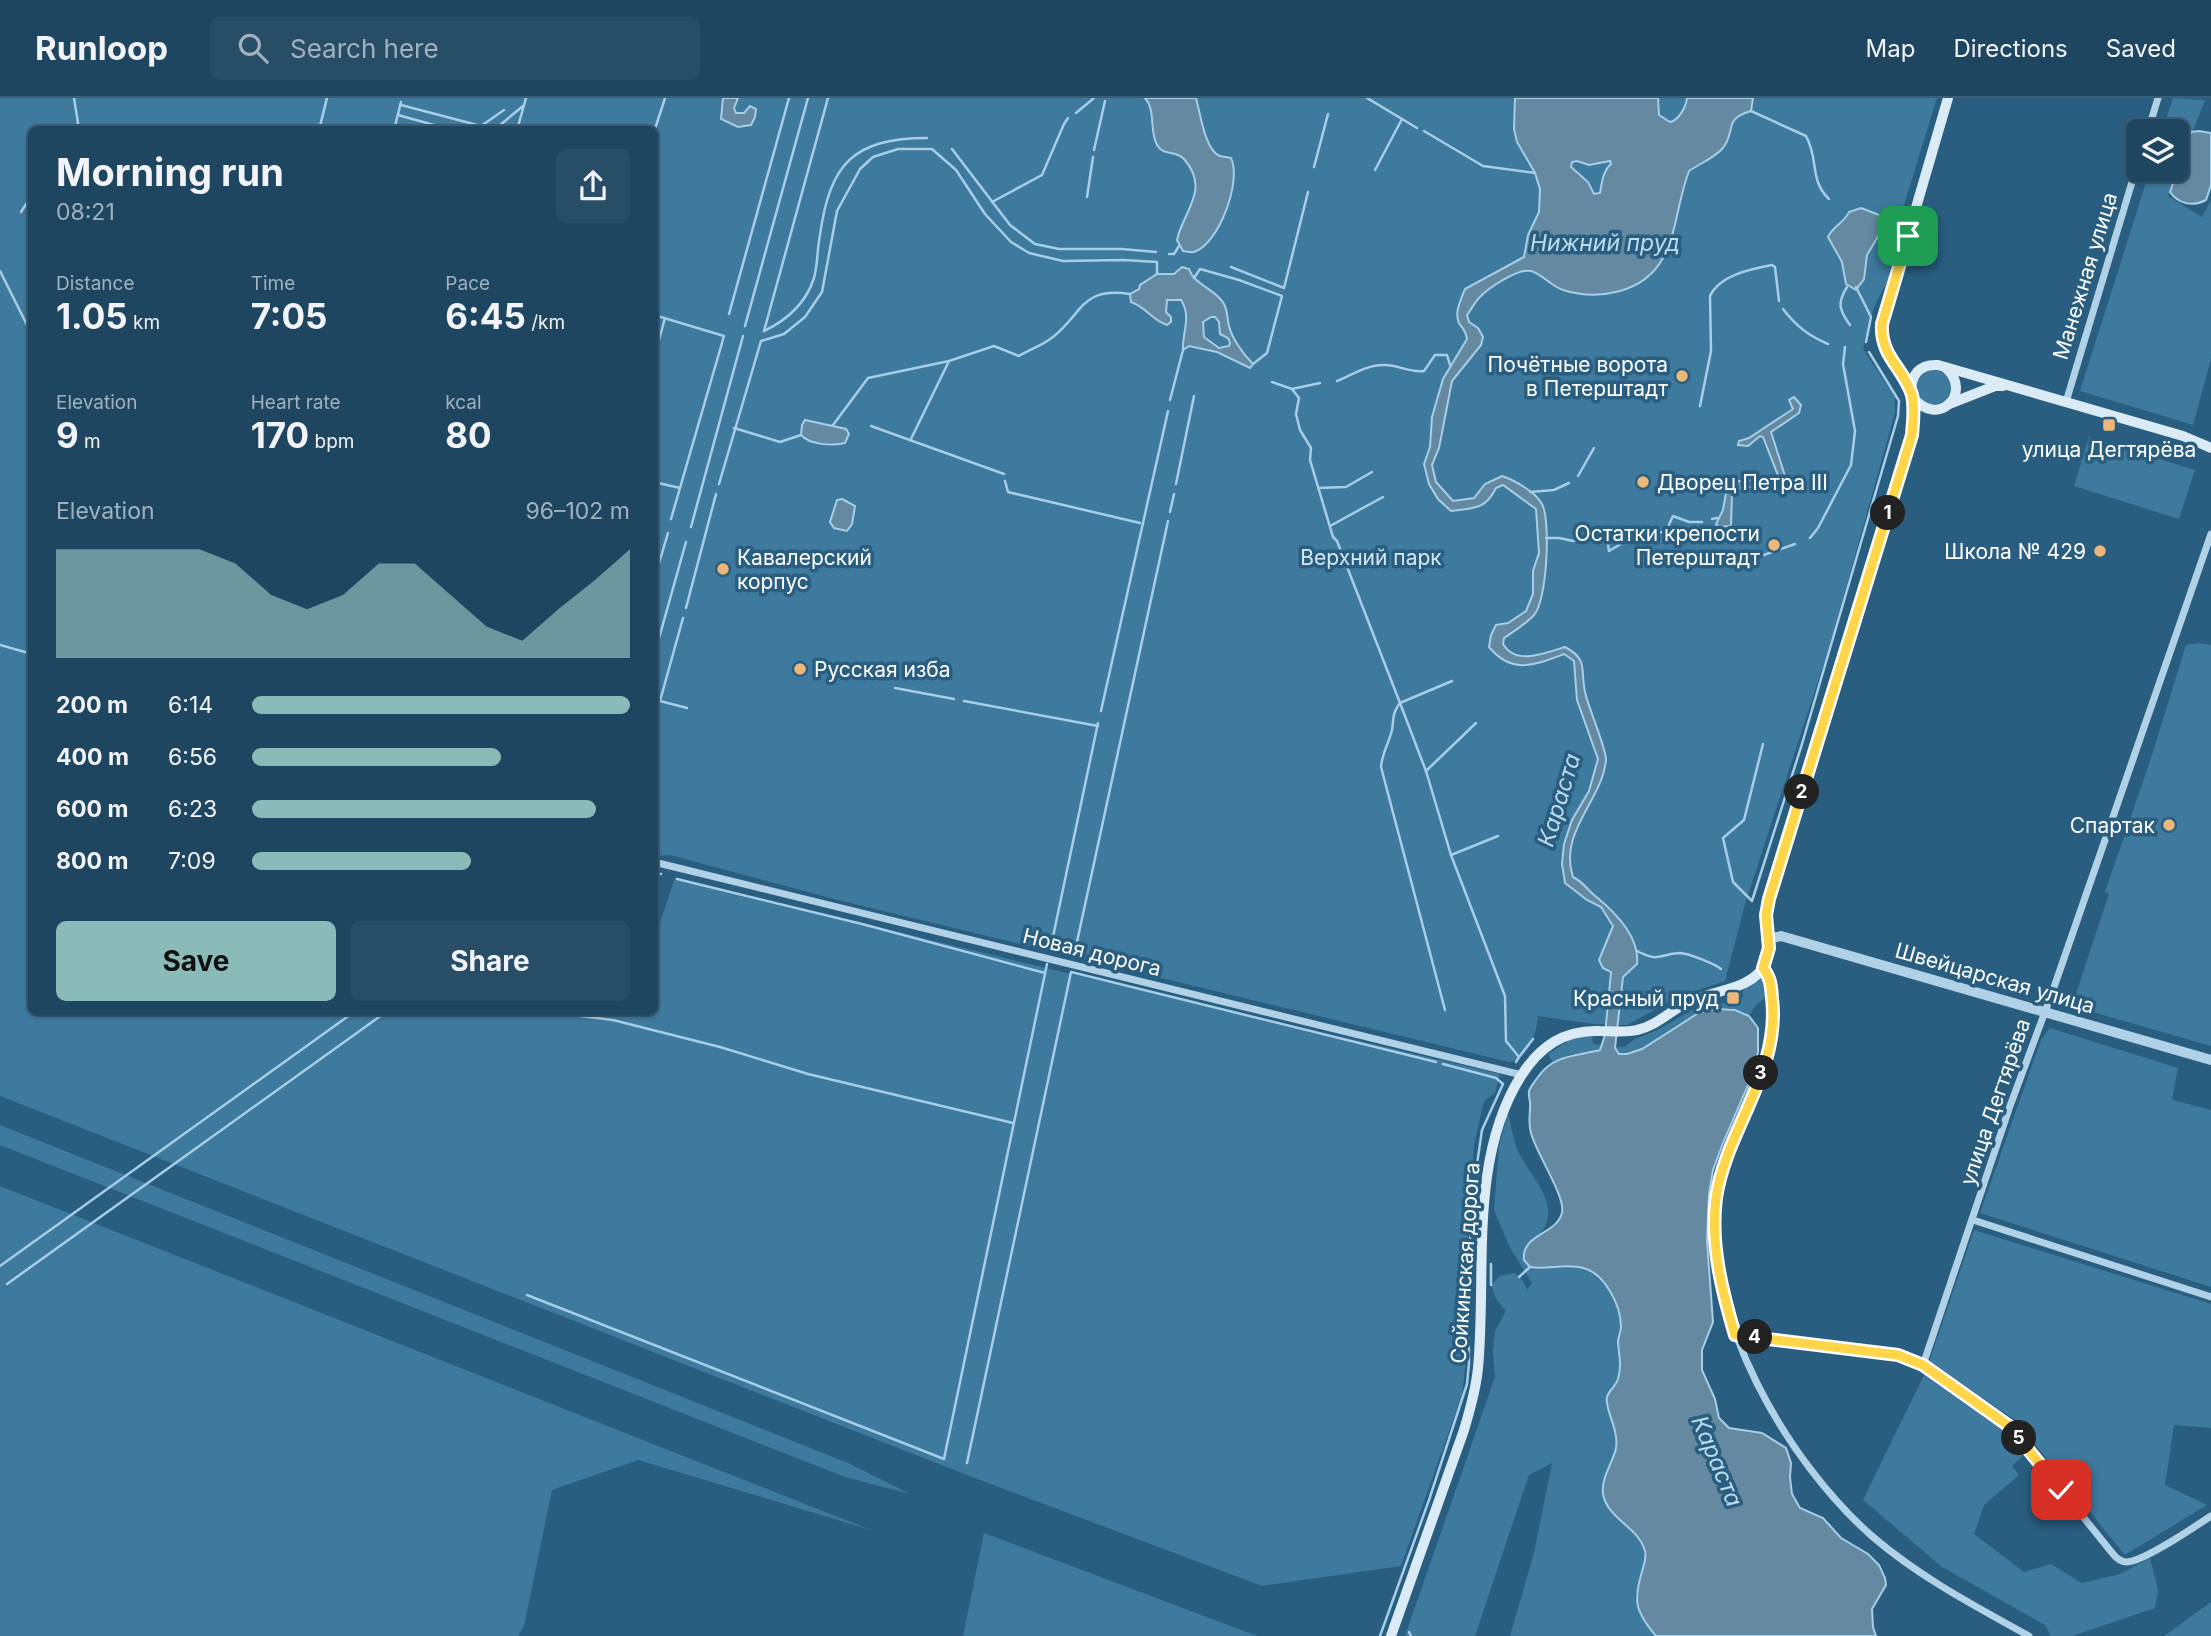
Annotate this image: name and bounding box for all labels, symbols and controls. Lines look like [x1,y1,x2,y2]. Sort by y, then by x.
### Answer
search box [210,17,700,80]
text: Runloop [35,28,168,68]
icon: search [234,29,272,67]
text: Search here [290,33,439,64]
text: Map [1866,34,1915,63]
text: Directions [1953,34,2068,63]
text: Saved [2106,34,2176,63]
map controls [2126,119,2189,182]
button: layers [2126,119,2189,182]
text: Morning run [56,149,284,195]
button: share [556,149,630,223]
street label: Манежная улица [2048,189,2122,363]
text: 08:21 [56,198,115,226]
pin [1878,206,1938,266]
icon: arrive [1889,217,1927,255]
water label: Нижний пруд [1530,229,1680,257]
text: Distance [56,272,134,295]
text: Time [251,272,295,295]
text: Pace [445,272,490,295]
text: 1.05 [56,295,128,337]
text: 7:05 [251,295,328,337]
text: 6:45 [445,295,526,337]
text: km [128,311,160,334]
text: /km [526,311,565,334]
place label: Почётные ворота в Петерштадт [1488,352,1668,401]
marker: Почётные ворота в Петерштадт [1674,368,1690,384]
text: Elevation [56,391,137,414]
text: Heart rate [251,391,341,414]
text: kcal [445,391,482,414]
text: 9 [56,414,79,456]
text: 170 [251,414,309,456]
text: 80 [445,414,492,456]
marker: улица Дегтярёва [2101,417,2117,433]
text: m [79,430,101,453]
text: bpm [309,430,354,453]
place label: улица Дегтярёва [2022,437,2196,462]
place label: Дворец Петра III [1657,470,1828,495]
marker: Дворец Петра III [1635,474,1651,490]
pin: 1 [1870,496,1906,530]
text: Elevation [56,497,155,525]
text: 96–102 m [525,497,630,525]
text: 1 [1883,501,1892,524]
place label: Остатки крепости Петерштадт [1575,521,1760,570]
marker: Остатки крепости Петерштадт [1766,537,1782,553]
place label: Школа № 429 [1944,539,2086,564]
marker: Школа № 429 [2092,543,2108,559]
place label: Кавалерский корпус [737,545,872,594]
park label: Верхний парк [1300,545,1442,570]
marker: Кавалерский корпус [715,561,731,577]
place label: Русская изба [814,657,951,682]
marker: Русская изба [792,661,808,677]
text: 200 m [56,691,128,719]
text: 6:14 [168,691,213,719]
text: 400 m [56,743,129,771]
text: 6:56 [168,743,217,771]
water label: Караста [1532,750,1586,850]
pin: 2 [1784,774,1820,810]
text: 2 [1796,780,1807,803]
text: 600 m [56,795,128,823]
text: 6:23 [168,795,217,823]
place label: Спартак [2070,813,2156,838]
marker: Спартак [2161,817,2177,833]
text: 800 m [56,847,128,875]
text: 7:09 [168,847,216,875]
button: Save [56,921,336,1001]
button: Share [350,921,630,1001]
street label: Новая дорога [1020,923,1164,981]
street label: Швейцарская улица [1892,938,2098,1018]
place label: Красный пруд [1573,986,1719,1011]
marker: Красный пруд [1725,990,1741,1006]
street label: улица Дегтярёва [1955,1015,2035,1189]
pin: 3 [1744,1056,1778,1090]
text: 3 [1754,1061,1767,1084]
street label: Сойкинская дорога [1446,1162,1484,1364]
pin: 4 [1738,1320,1772,1354]
text: 4 [1748,1325,1761,1348]
water label: Караста [1685,1411,1749,1511]
pin: 5 [2002,1420,2036,1456]
text: 5 [2012,1426,2025,1449]
pin [2031,1460,2091,1520]
icon: check [2042,1471,2080,1509]

